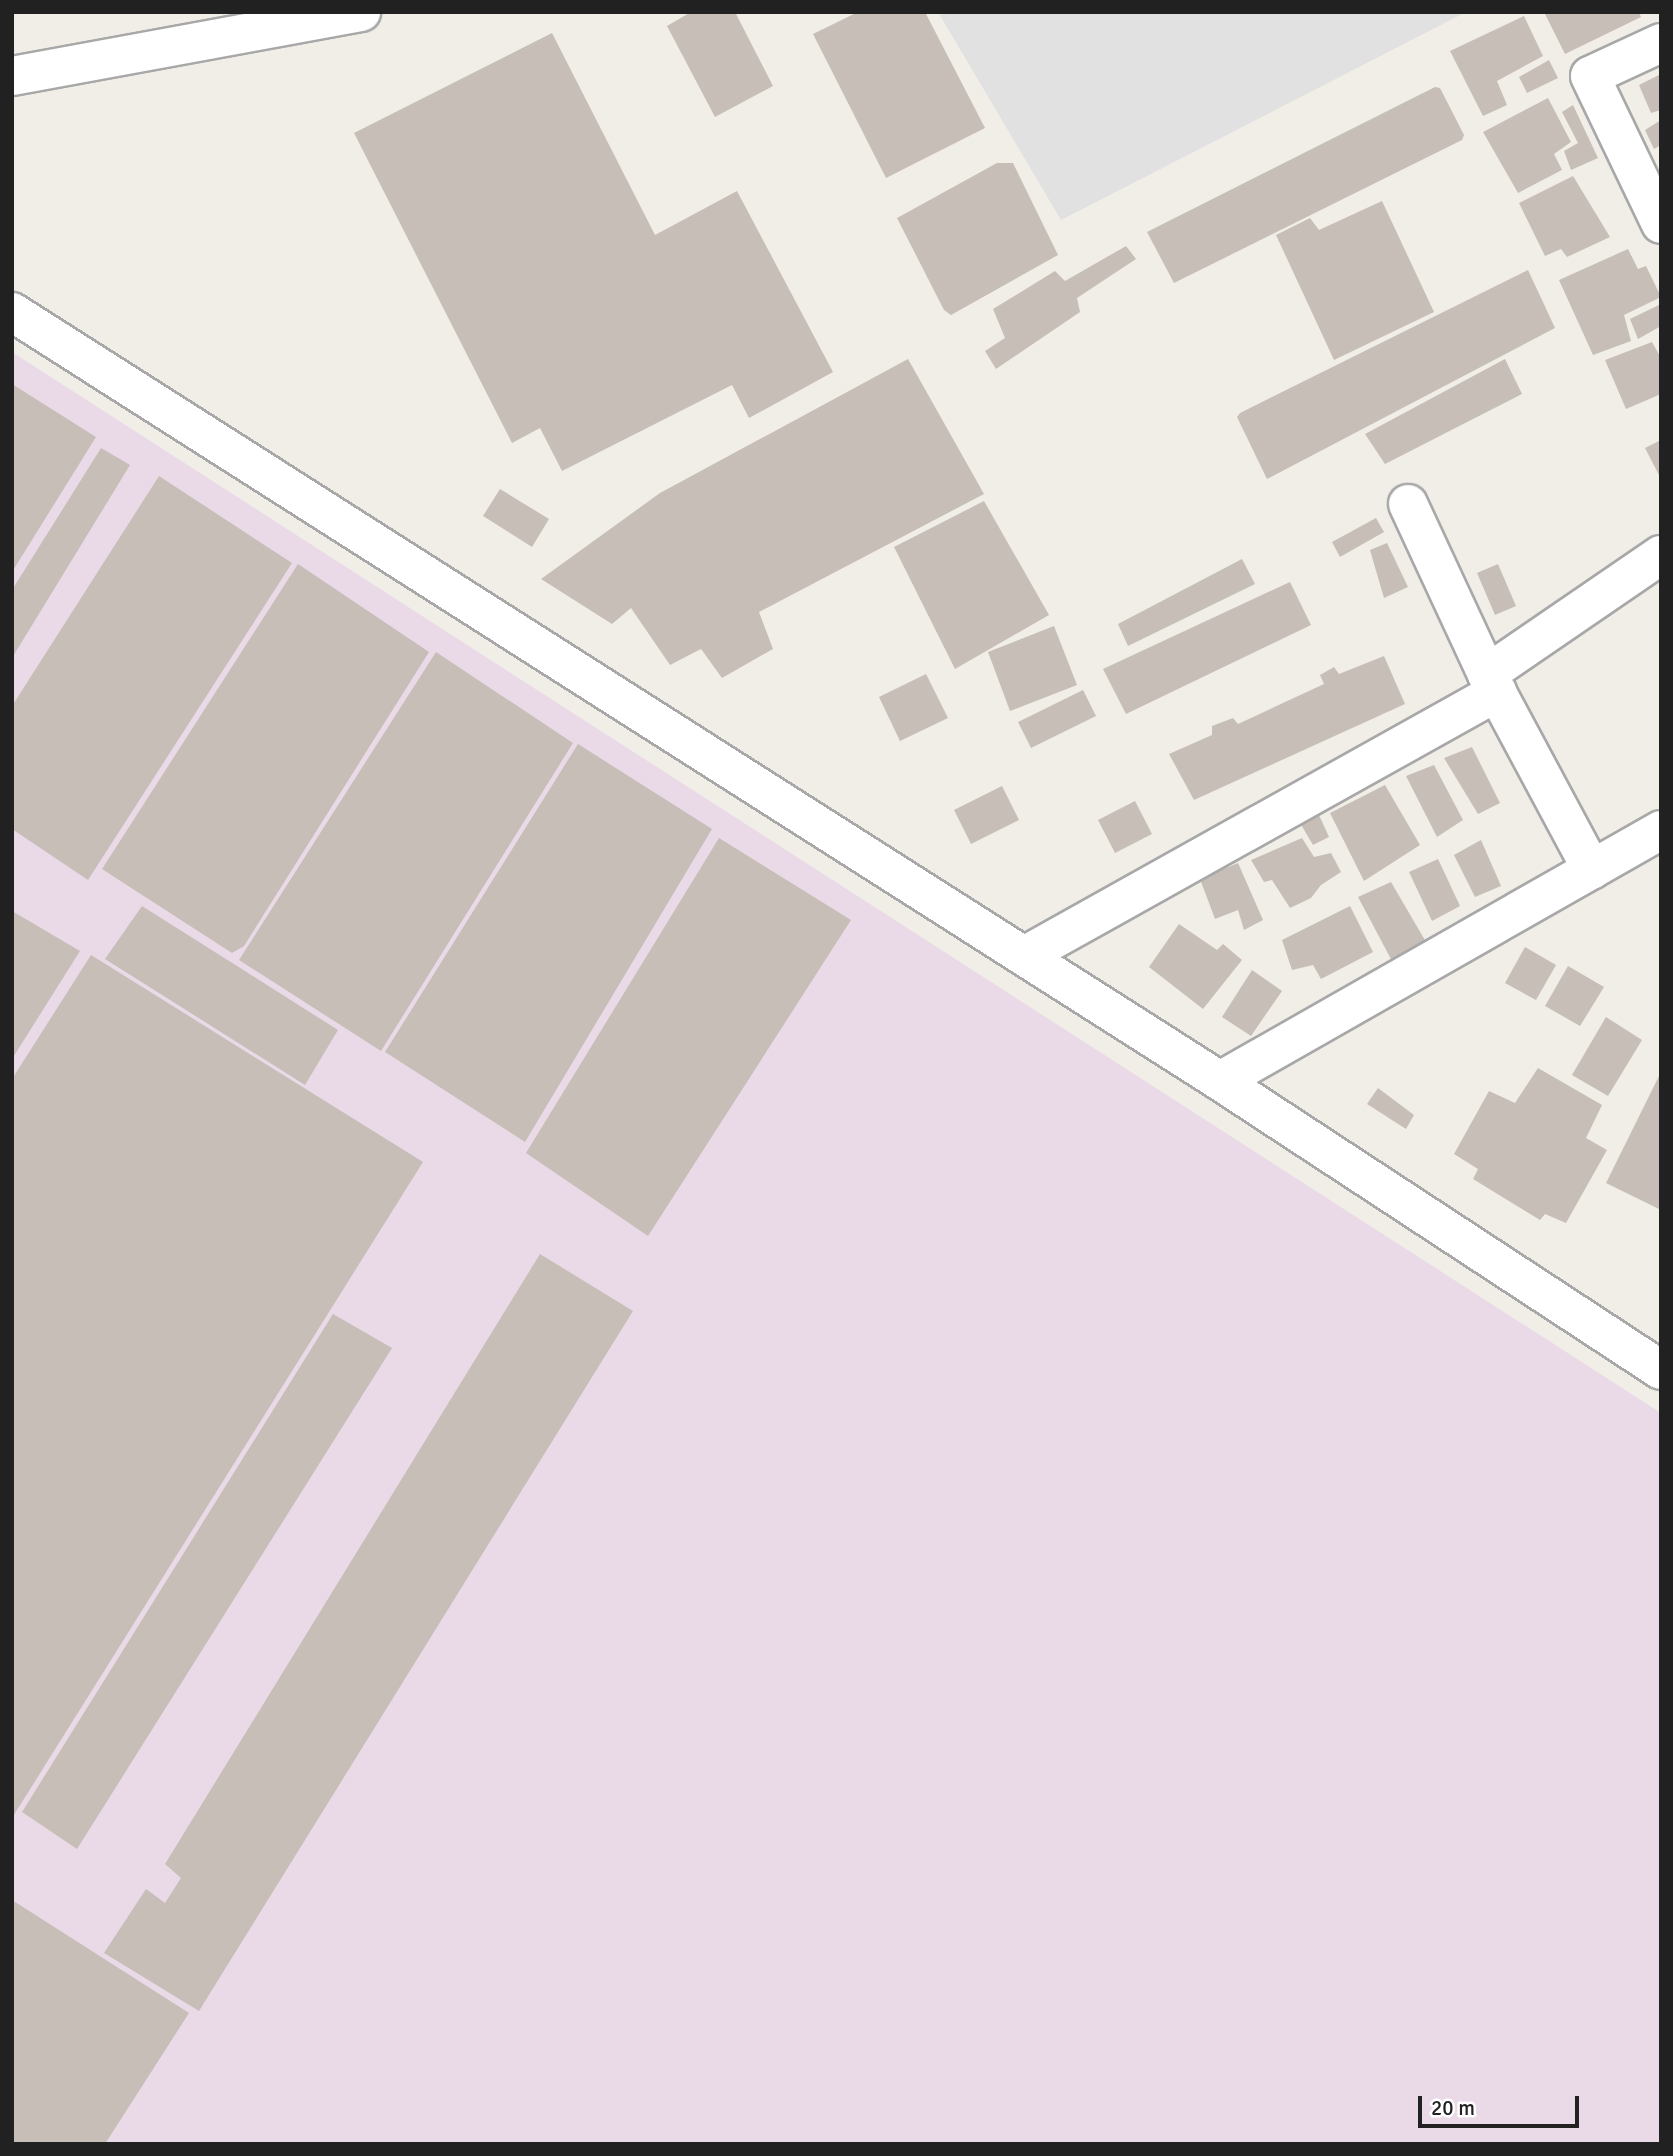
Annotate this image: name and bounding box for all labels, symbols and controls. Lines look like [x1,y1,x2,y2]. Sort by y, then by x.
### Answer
scale bar [1421,2082,1582,2126]
text: 20 m [1431,2095,1475,2121]

